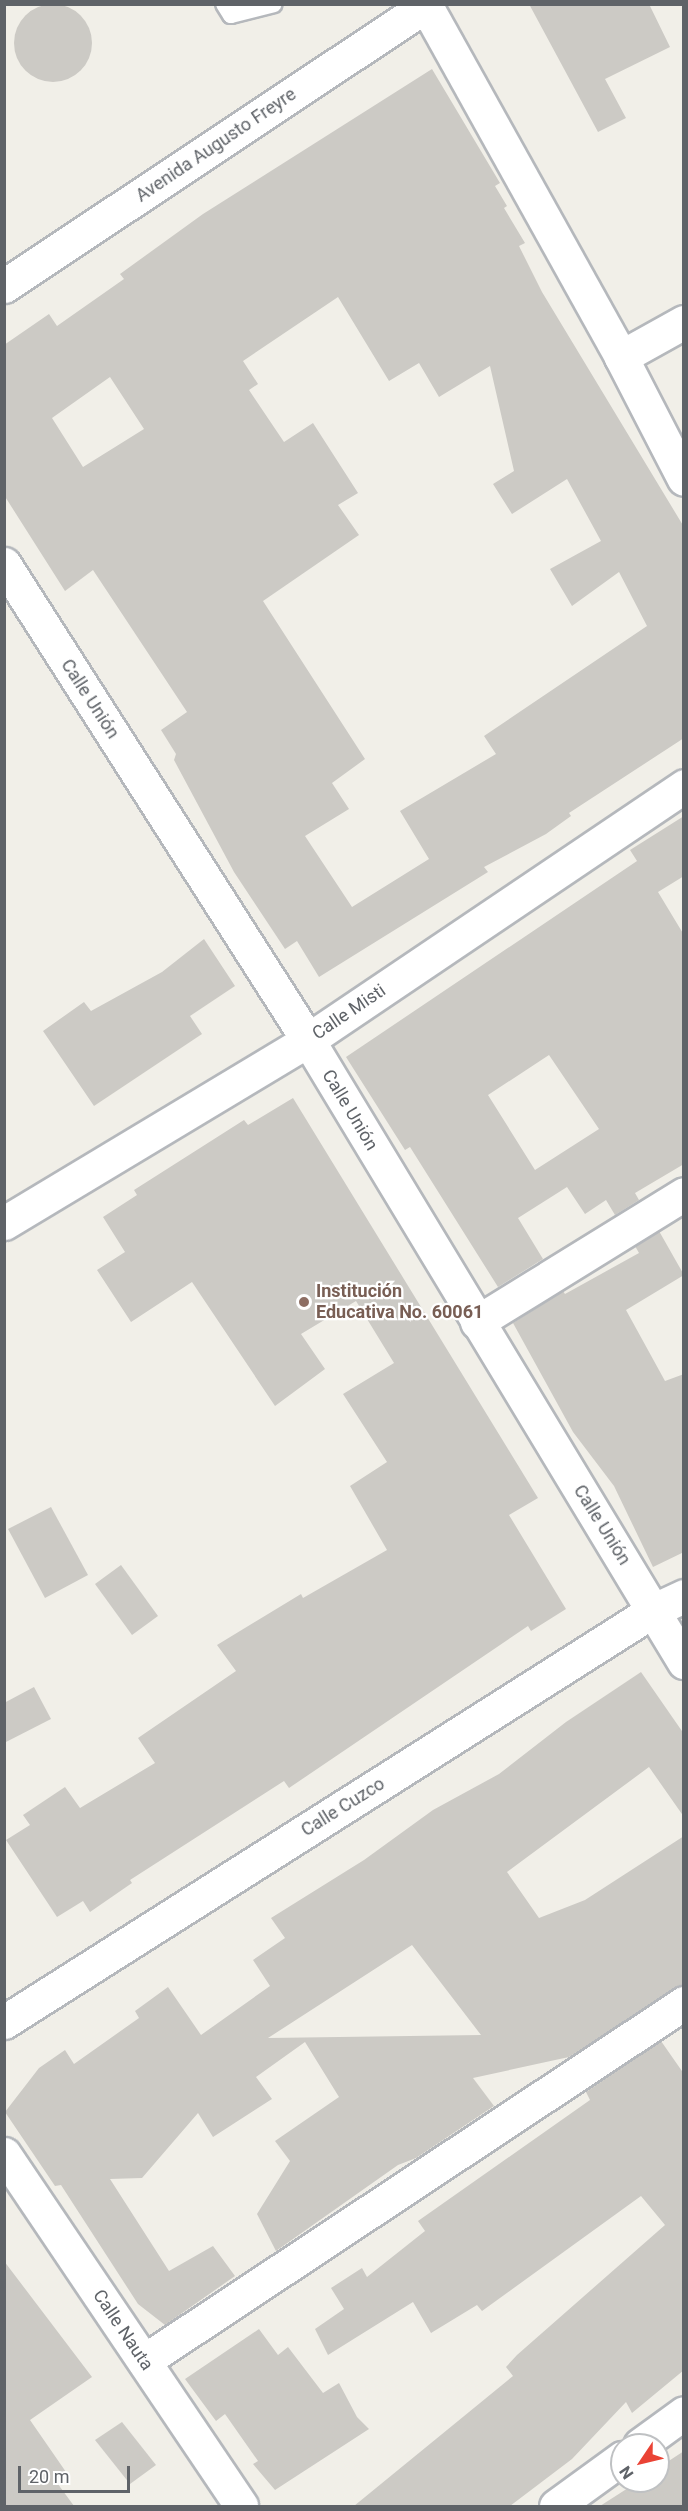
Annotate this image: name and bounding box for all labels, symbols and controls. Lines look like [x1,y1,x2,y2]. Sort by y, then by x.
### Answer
street label: Avenida Augusto Freyre [132,83,300,207]
street label: Calle Unión [56,655,124,743]
street label: Calle Misti [308,980,390,1044]
street label: Calle Unión [317,1066,383,1154]
place label: Institución Educativa No. 60061 [316,1281,483,1324]
marker: Institución Educativa No. 60061 [297,1295,311,1309]
street label: Calle Unión [569,1481,635,1569]
street label: Calle Cuzco [297,1773,389,1841]
street label: Calle Nauta [88,2286,158,2374]
north arrow [610,2433,670,2493]
scale bar [21,2454,134,2492]
text: N [615,2462,638,2483]
text: 20 m [29,2466,69,2487]

